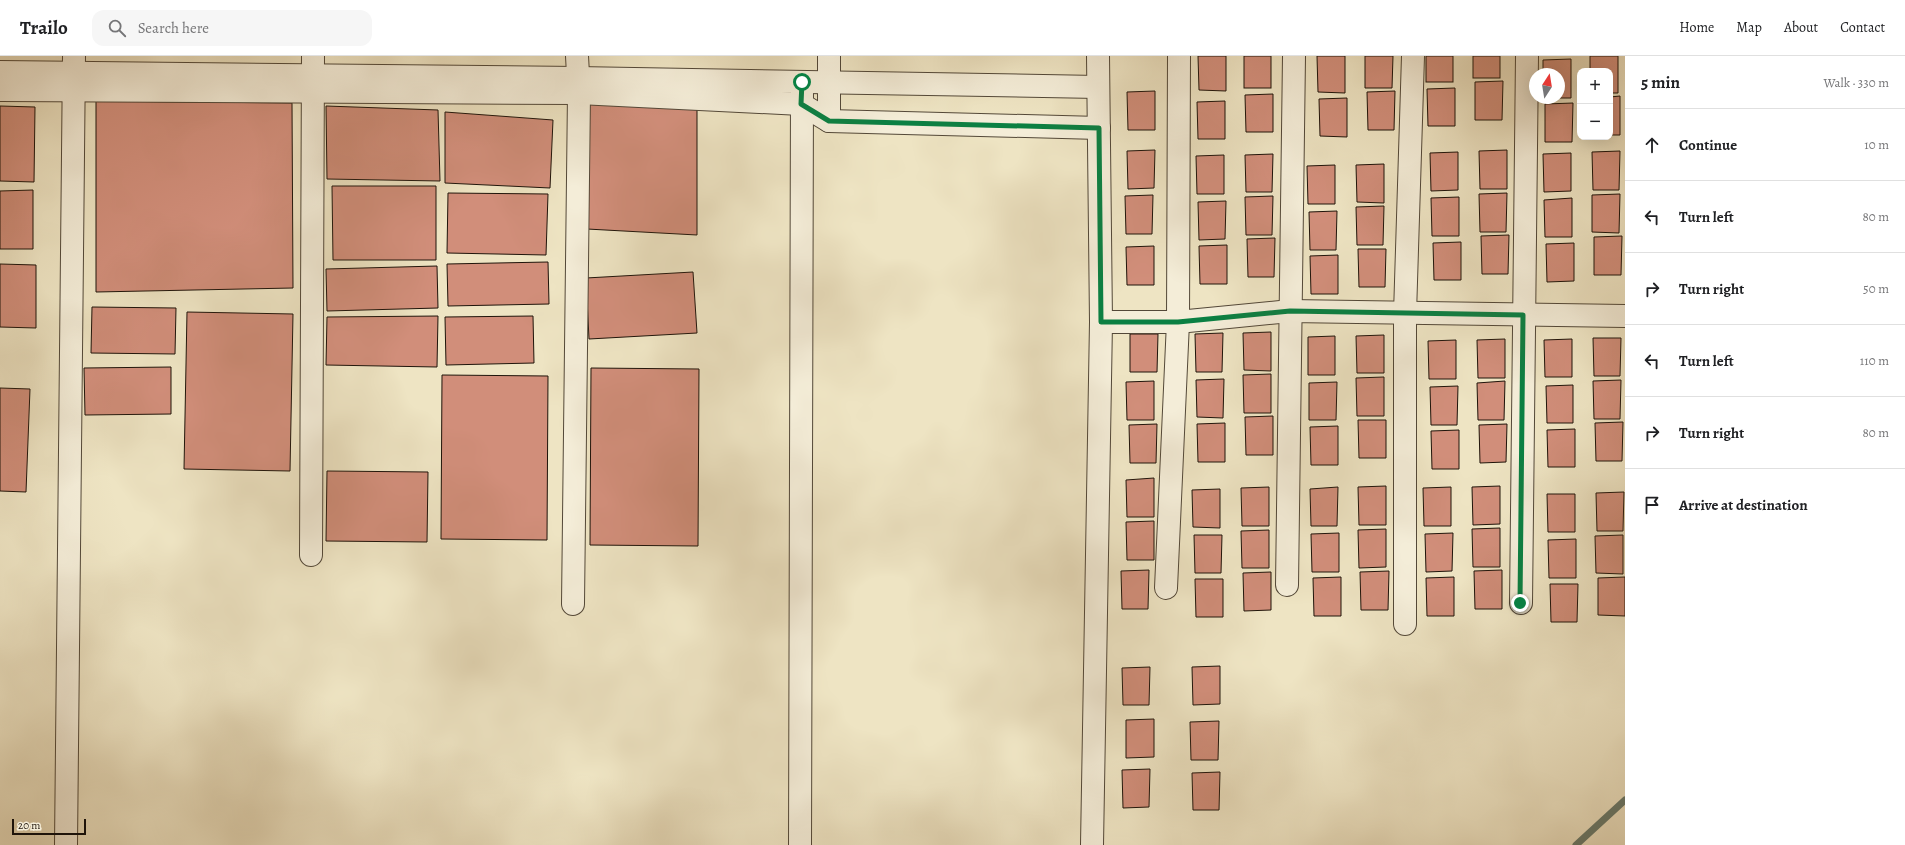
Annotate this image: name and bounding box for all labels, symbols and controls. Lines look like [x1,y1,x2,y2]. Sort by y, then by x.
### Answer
search box [92,10,372,46]
text: Trailo [20,15,68,41]
icon: search [106,17,128,39]
text: Search here [138,18,209,38]
text: Home [1679,18,1714,37]
text: Map [1736,18,1762,37]
text: About [1784,18,1818,37]
text: Contact [1840,18,1885,37]
north arrow [1529,68,1565,104]
map controls [1577,68,1613,140]
button: + [1577,68,1613,104]
text: 5 min [1641,71,1680,94]
route start [793,73,811,91]
text: Walk · 330 m [1823,74,1889,91]
button: − [1577,104,1613,140]
icon: ahead [1641,134,1663,156]
text: Continue [1679,135,1737,155]
text: 10 m [1864,136,1889,153]
icon: left [1641,206,1663,228]
text: Turn left [1679,207,1734,227]
text: 80 m [1862,208,1889,225]
icon: right [1641,278,1663,300]
text: Turn right [1679,279,1744,299]
text: 50 m [1863,280,1889,297]
icon: left [1641,350,1663,372]
text: Turn left [1679,351,1734,371]
text: 110 m [1860,352,1889,369]
icon: right [1641,422,1663,444]
text: Turn right [1679,423,1744,443]
text: 80 m [1862,424,1889,441]
icon: arrive [1641,494,1663,516]
text: Arrive at destination [1679,495,1808,515]
route end [1511,594,1529,612]
scale bar [12,817,86,836]
text: 20 m [18,818,40,833]

